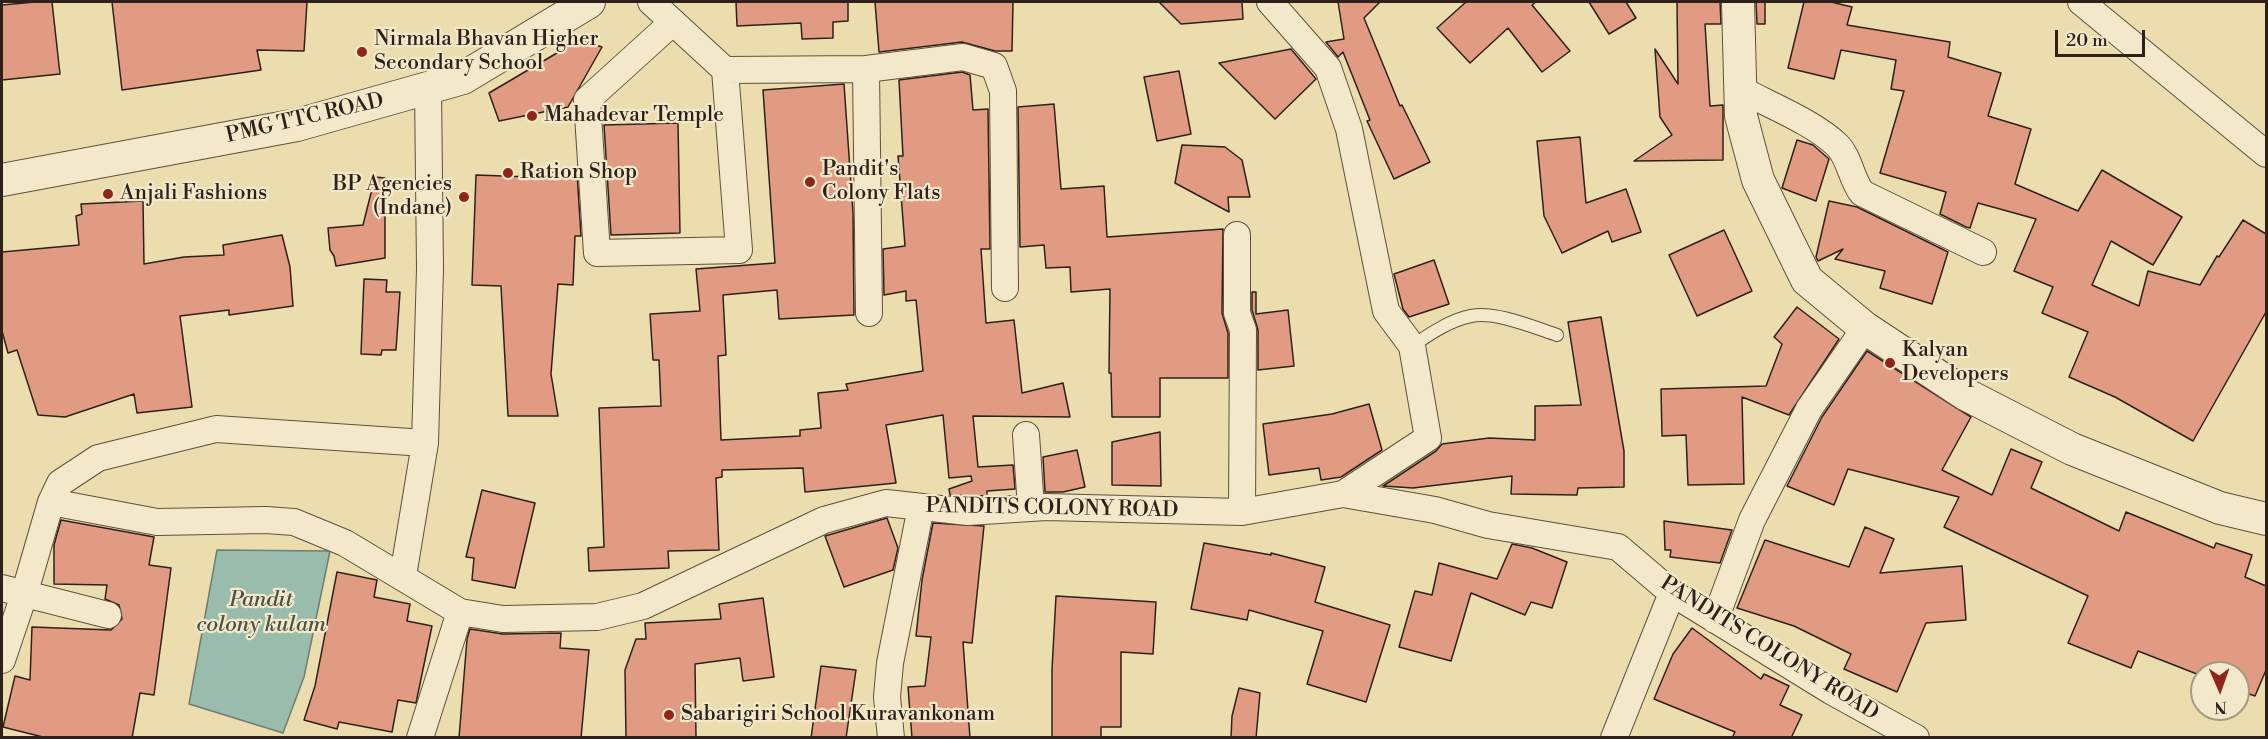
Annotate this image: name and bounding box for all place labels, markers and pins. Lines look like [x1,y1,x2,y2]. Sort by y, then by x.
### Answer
place label: Nirmala Bhavan Higher Secondary School [374,27,599,77]
marker: Nirmala Bhavan Higher Secondary School [355,45,369,59]
place label: Mahadevar Temple [544,103,724,129]
marker: Mahadevar Temple [525,109,539,123]
place label: Pandit's Colony Flats [822,157,940,207]
place label: Ration Shop [520,160,637,186]
marker: Ration Shop [501,166,515,180]
place label: BP Agencies (Indane) [332,172,452,222]
marker: Pandit's Colony Flats [803,175,817,189]
place label: Anjali Fashions [120,181,267,207]
marker: Anjali Fashions [101,187,115,201]
marker: BP Agencies (Indane) [457,190,471,204]
place label: Kalyan Developers [1902,338,2009,388]
marker: Kalyan Developers [1883,356,1897,370]
place label: Sabarigiri School Kuravankonam [681,702,995,728]
marker: Sabarigiri School Kuravankonam [662,708,676,722]

